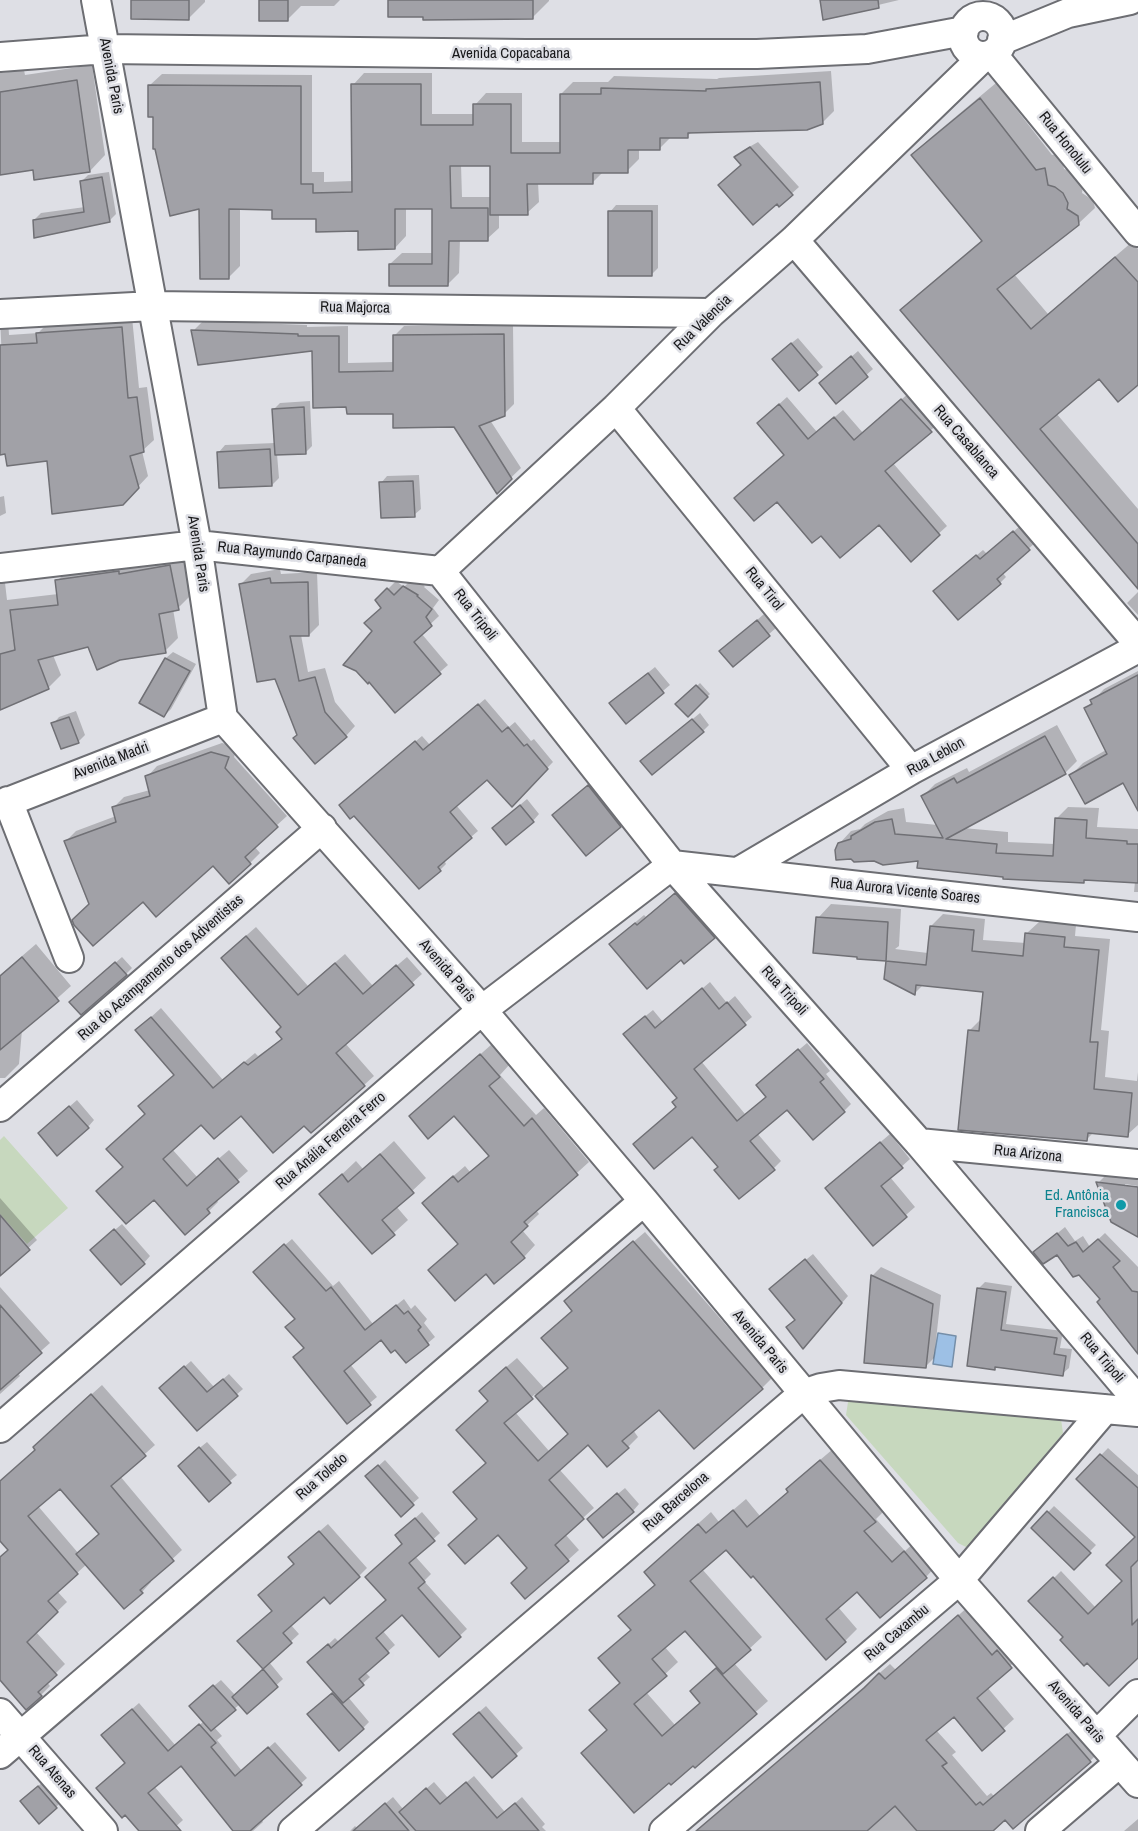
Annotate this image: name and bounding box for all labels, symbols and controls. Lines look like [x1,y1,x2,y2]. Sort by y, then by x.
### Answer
street label: Avenida Paris [95,36,127,116]
street label: Avenida Copacabana [452,45,570,63]
street label: Rua Honolulu [1035,108,1095,178]
street label: Rua Valencia [671,291,735,355]
street label: Rua Majorca [320,298,390,318]
street label: Rua Casablanca [929,402,1003,482]
street label: Avenida Paris [183,515,213,593]
street label: Rua Raymundo Carpaneda [217,538,367,572]
street label: Rua Tirol [741,564,787,614]
street label: Rua Tripoli [449,586,501,644]
street label: Rua Leblon [904,734,968,780]
street label: Avenida Madri [71,738,151,784]
street label: Rua Aurora Vicente Soares [829,874,981,908]
street label: Rua do Acampamento dos Adventistas [75,891,247,1045]
street label: Avenida Paris [415,936,479,1006]
street label: Rua Tripoli [757,963,811,1019]
street label: Rua Anália Ferreira Ferro [272,1088,390,1194]
street label: Rua Arizona [993,1141,1063,1167]
place label: Ed. Antônia Francisca [1045,1187,1109,1222]
marker: Ed. Antônia Francisca [1114,1198,1128,1212]
street label: Avenida Paris [728,1307,792,1377]
street label: Rua Tripoli [1076,1329,1128,1387]
street label: Rua Toledo [293,1450,351,1504]
street label: Rua Barcelona [639,1469,713,1535]
street label: Rua Caxambu [861,1601,933,1665]
street label: Avenida Paris [1044,1677,1108,1747]
street label: Rua Atenas [24,1742,80,1802]

